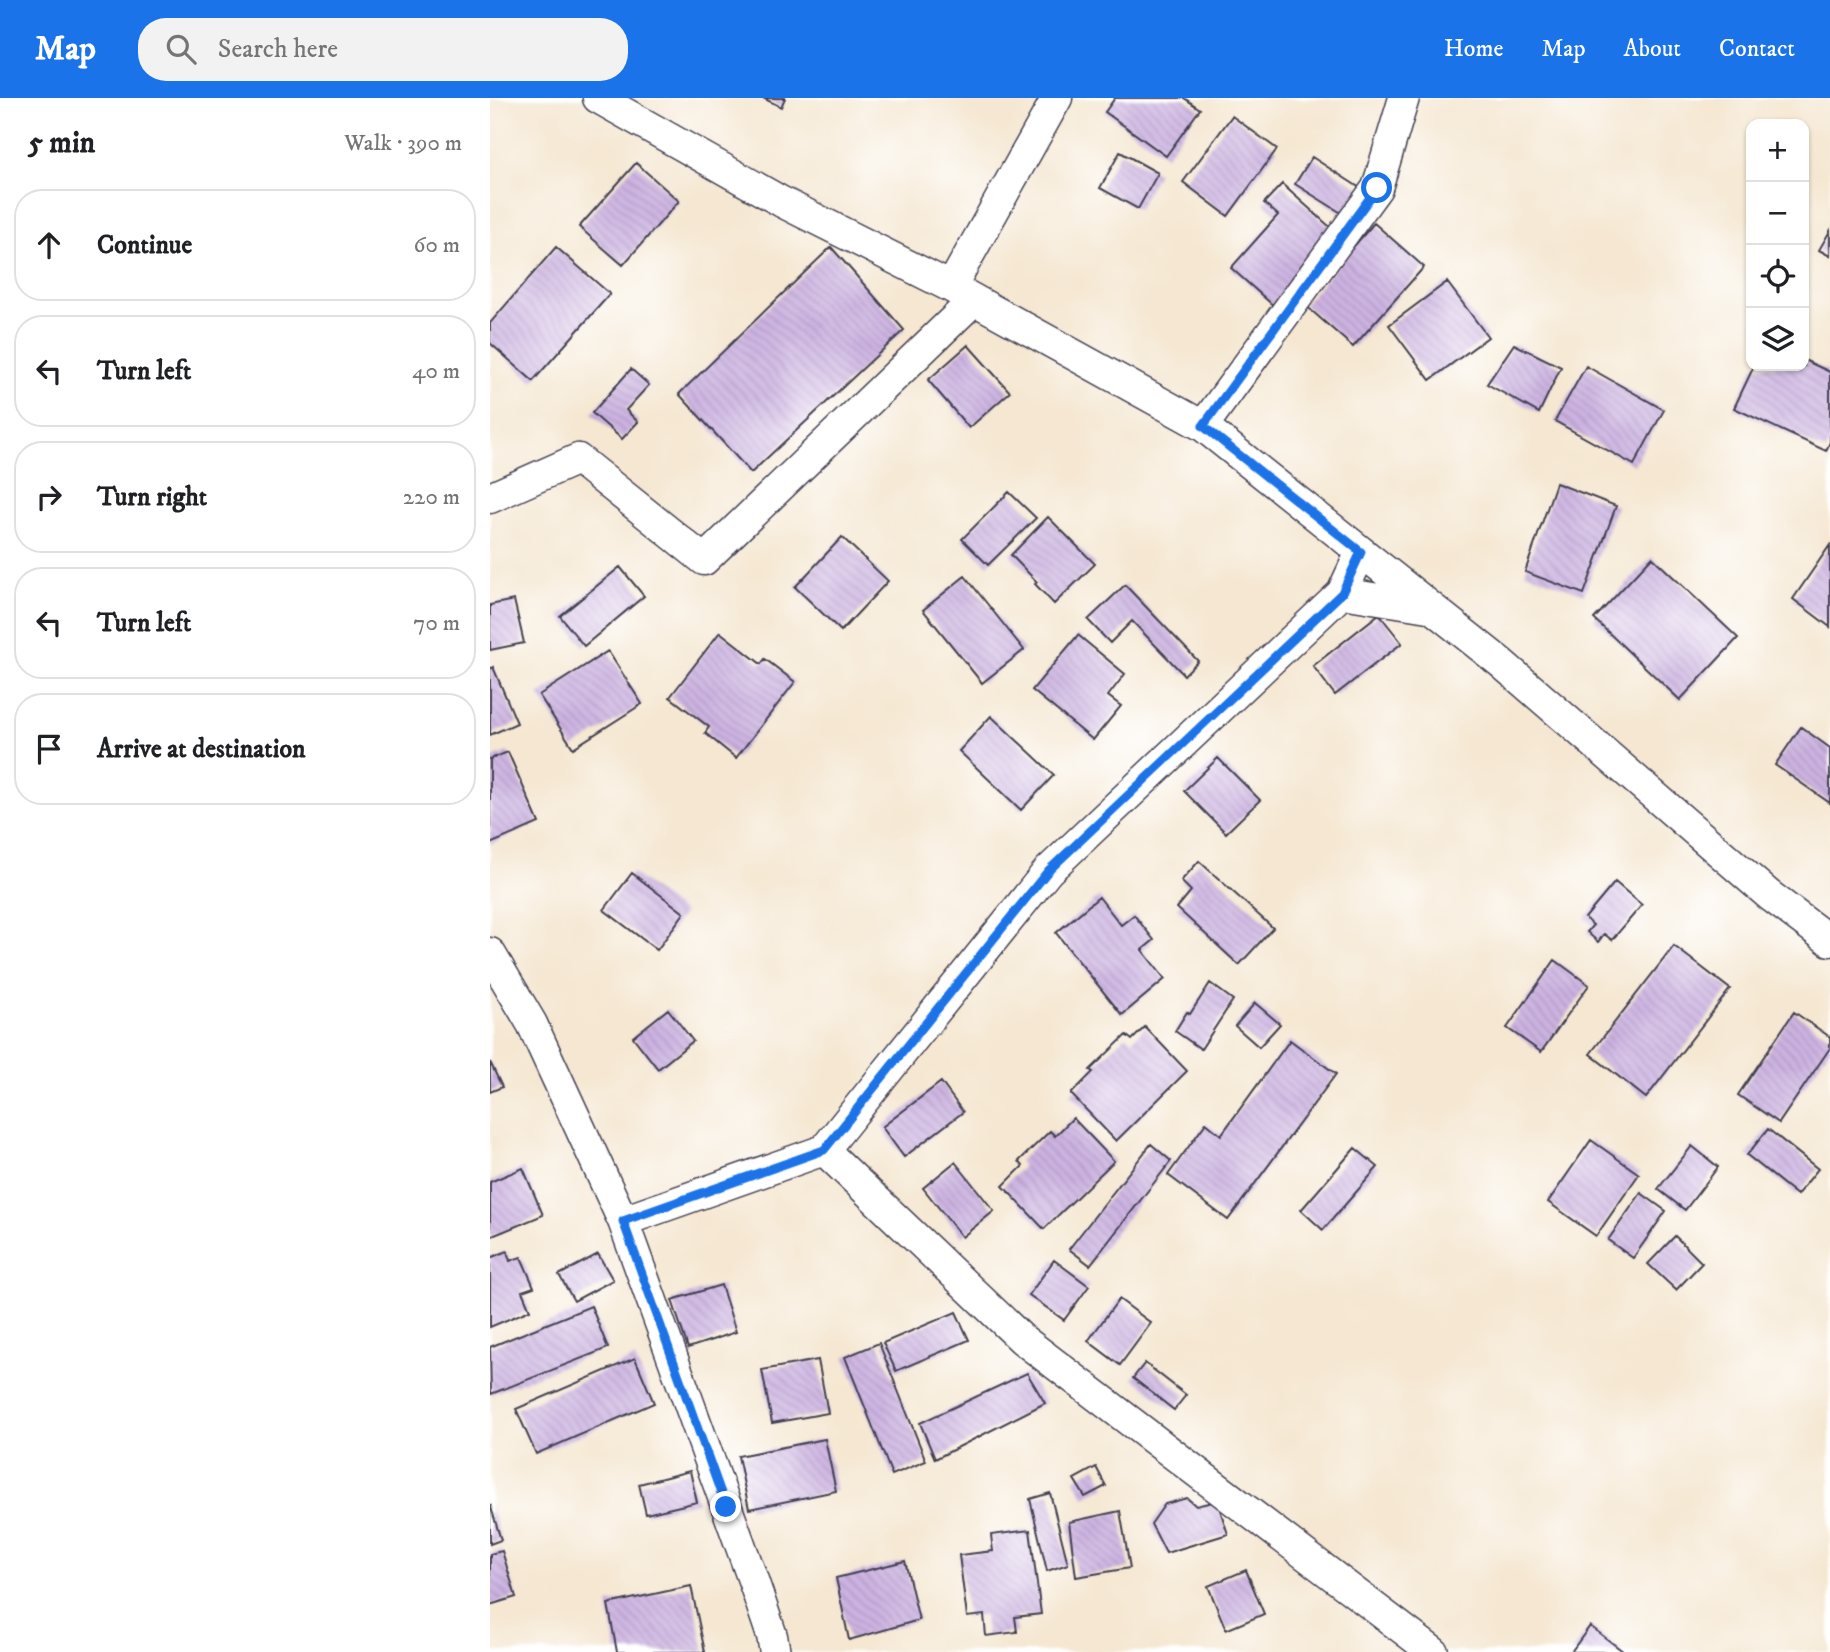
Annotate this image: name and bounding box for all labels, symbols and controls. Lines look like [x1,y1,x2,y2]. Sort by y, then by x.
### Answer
search box [138,18,628,81]
text: Map [35,29,96,70]
icon: search [162,30,200,68]
text: Search here [218,33,338,66]
text: Home [1444,34,1503,64]
text: Map [1541,34,1586,64]
text: About [1624,34,1681,64]
text: Contact [1719,34,1795,64]
map controls [1746,119,1809,371]
button: + [1746,119,1809,182]
text: 5 min [28,125,95,162]
text: Walk · 390 m [344,129,462,158]
route start [1361,172,1392,203]
button: − [1746,182,1809,245]
icon: ahead [30,226,68,264]
text: Continue [97,229,192,262]
text: 60 m [413,231,460,260]
button: locate [1746,245,1809,308]
button: layers [1746,308,1809,371]
icon: left [30,352,68,390]
text: Turn left [97,355,191,388]
text: 40 m [412,357,460,386]
icon: right [30,478,68,516]
text: Turn right [97,481,207,514]
text: 220 m [403,483,460,512]
icon: left [30,604,68,642]
text: Turn left [97,607,191,640]
text: 70 m [413,609,460,638]
icon: arrive [30,730,68,768]
text: Arrive at destination [97,733,306,766]
route end [710,1491,741,1522]

